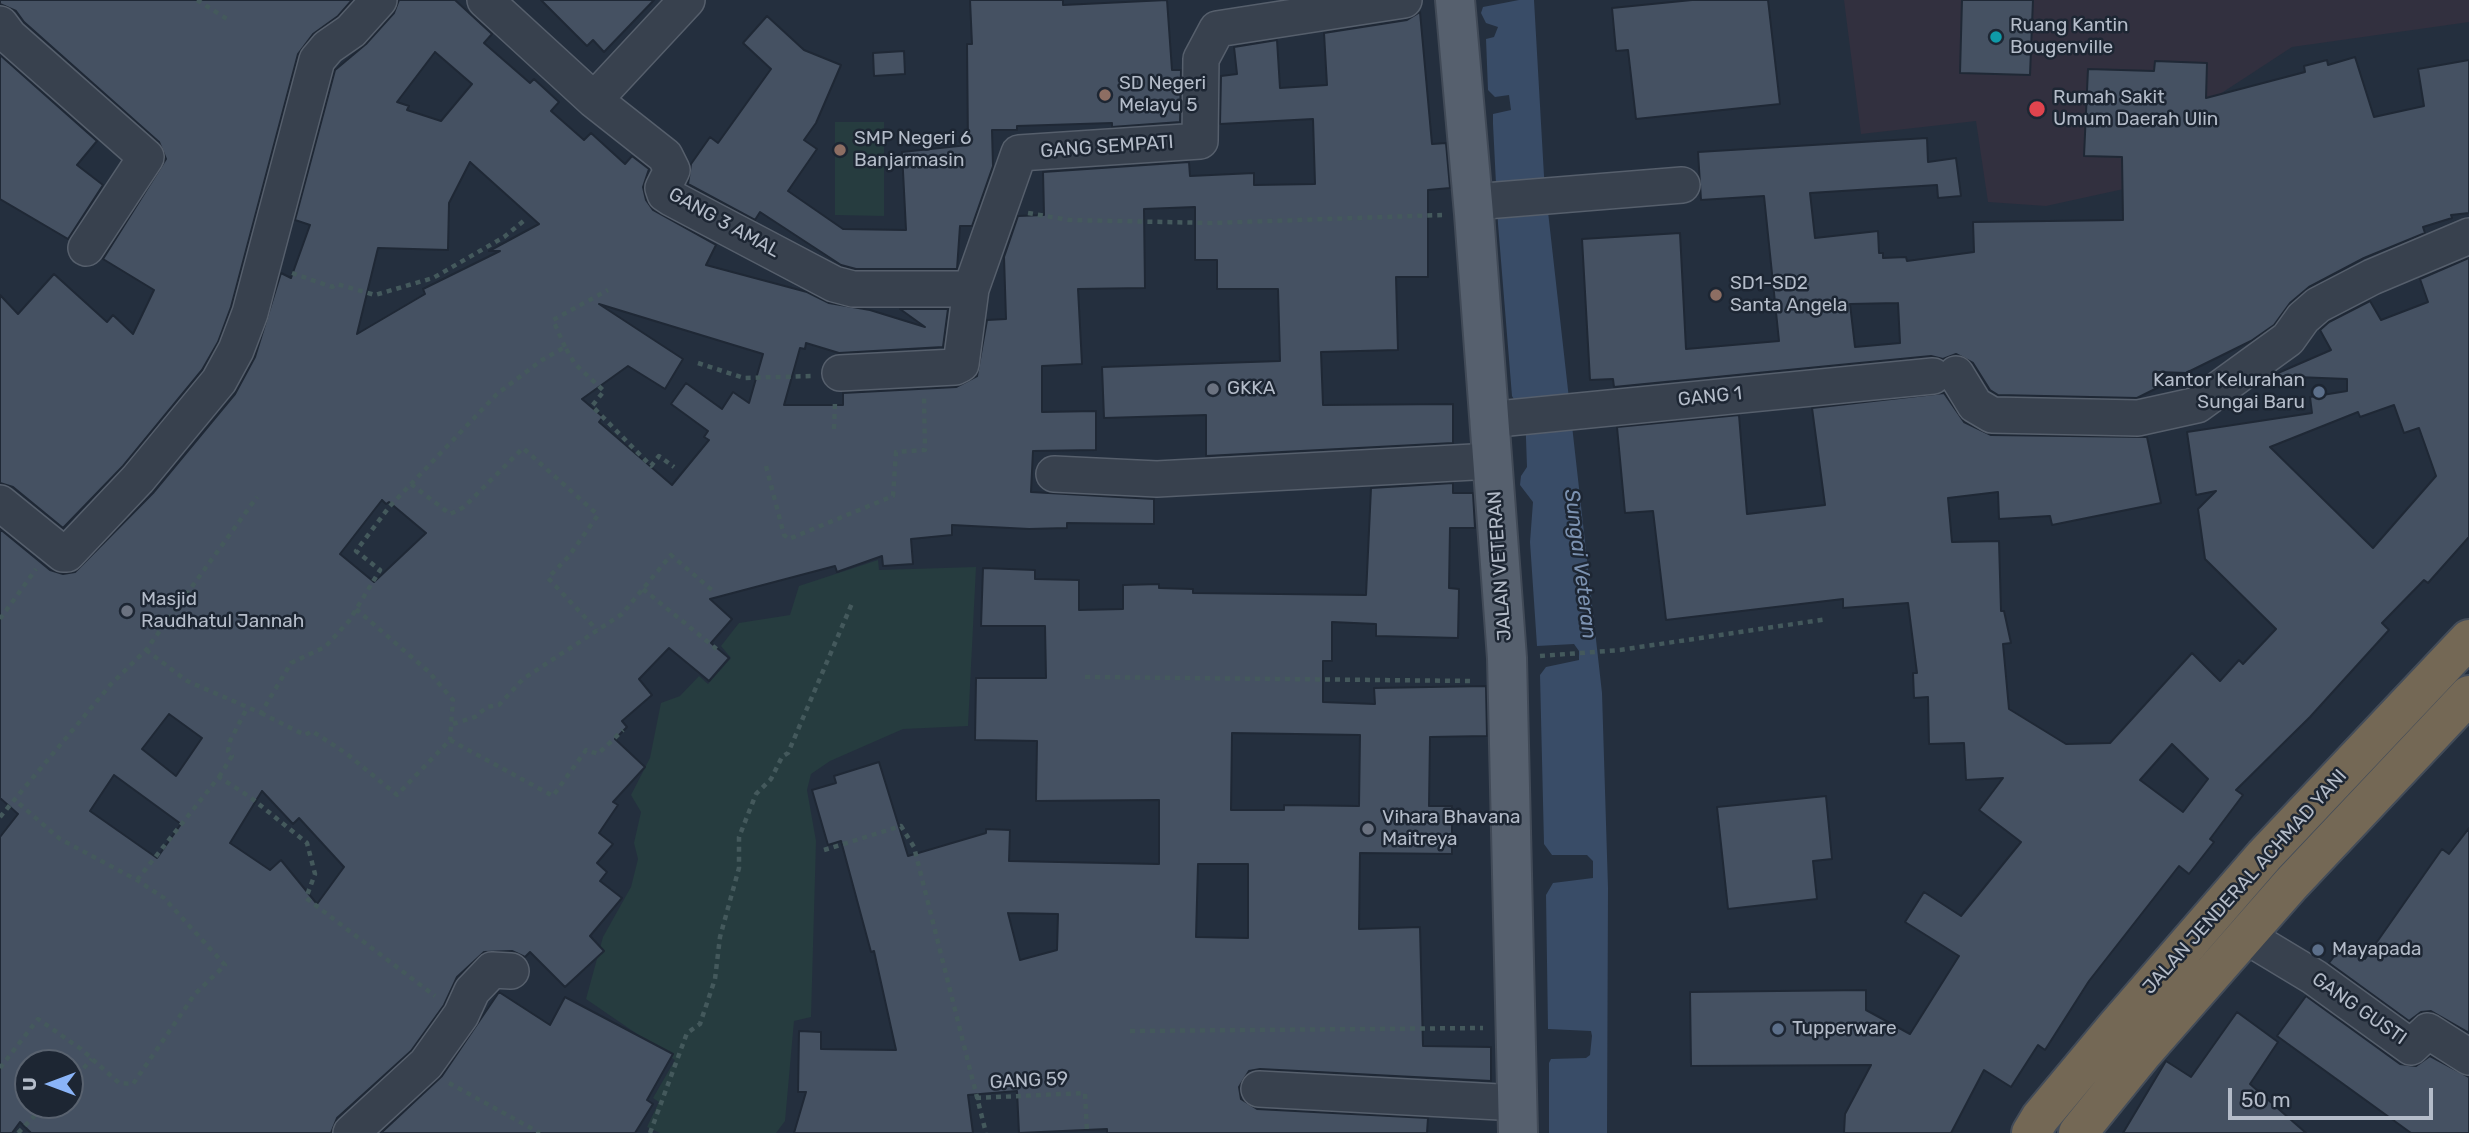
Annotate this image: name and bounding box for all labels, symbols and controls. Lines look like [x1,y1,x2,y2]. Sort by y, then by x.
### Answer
place label: Ruang Kantin Bougenville [2010,15,2129,59]
marker: Ruang Kantin Bougenville [1988,29,2004,45]
place label: SD Negeri Melayu 5 [1119,73,1206,117]
marker: SD Negeri Melayu 5 [1097,87,1113,103]
place label: Rumah Sakit Umum Daerah Ulin [2053,87,2218,131]
marker: Rumah Sakit Umum Daerah Ulin [2027,99,2047,119]
place label: SMP Negeri 6 Banjarmasin [854,128,972,172]
street label: GANG SEMPATI [1040,131,1174,163]
marker: SMP Negeri 6 Banjarmasin [832,142,848,158]
street label: GANG 3 AMAL [664,183,784,263]
place label: SD1-SD2 Santa Angela [1730,273,1848,317]
marker: SD1-SD2 Santa Angela [1708,287,1724,303]
place label: Kantor Kelurahan Sungai Baru [2153,370,2305,414]
place label: GKKA [1227,378,1276,400]
marker: GKKA [1205,381,1221,397]
street label: GANG 1 [1677,382,1743,412]
marker: Kantor Kelurahan Sungai Baru [2311,384,2327,400]
water label: Sungai Veteran [1558,488,1602,640]
street label: JALAN VETERAN [1483,490,1517,642]
place label: Masjid Raudhatul Jannah [141,589,304,633]
marker: Masjid Raudhatul Jannah [119,603,135,619]
street label: JALAN JENDERAL ACHMAD YANI [2138,765,2352,999]
place label: Vihara Bhavana Maitreya [1382,807,1520,851]
marker: Vihara Bhavana Maitreya [1360,821,1376,837]
place label: Mayapada [2332,939,2422,961]
marker: Mayapada [2310,942,2326,958]
street label: GANG GUSTI [2307,968,2411,1050]
place label: Tupperware [1792,1018,1897,1040]
marker: Tupperware [1770,1021,1786,1037]
north arrow [14,1049,84,1119]
street label: GANG 59 [989,1068,1069,1094]
scale bar [2231,1074,2436,1118]
text: U [18,1077,41,1091]
text: 50 m [2241,1087,2291,1112]

